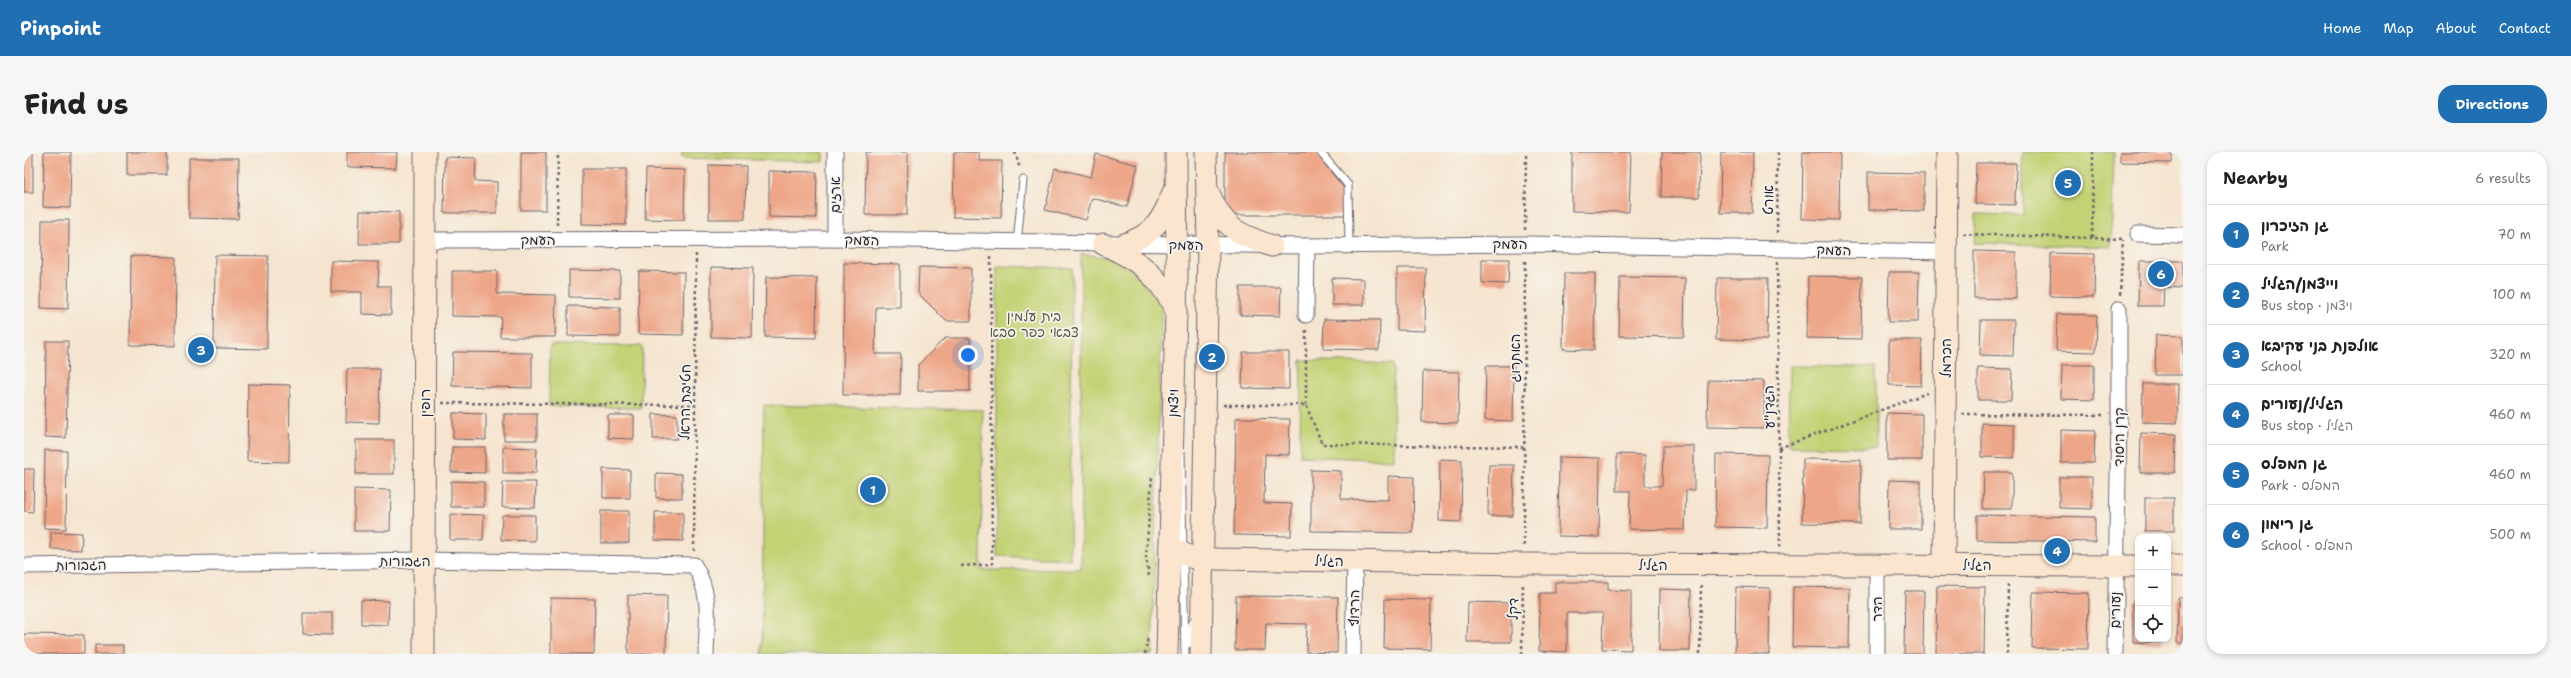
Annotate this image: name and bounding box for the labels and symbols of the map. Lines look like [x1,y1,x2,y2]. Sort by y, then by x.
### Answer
pin: 5 [2055,168,2081,198]
street label: ארזים [826,177,844,213]
street label: אורט [1759,185,1777,215]
street label: העמק [520,231,556,249]
street label: העמק [844,231,880,249]
street label: העמק [1492,235,1528,253]
street label: העמק [1168,236,1204,254]
street label: העמק [1816,241,1852,259]
pin: 6 [2148,259,2174,289]
park label: בית עלמין צבאי כפר סבא [989,307,1079,341]
street label: האתרוג [1506,334,1524,382]
pin: 3 [188,335,214,365]
street label: הכרמל [1937,338,1955,378]
pin: 2 [1199,342,1225,372]
your location [958,345,978,365]
street label: חטיבת הראל [675,364,695,440]
street label: הגדנ"ע [1760,385,1778,429]
street label: ויצמן [1164,388,1182,418]
street label: רופין [416,389,434,417]
street label: קרן היסוד [2109,407,2129,467]
pin: 1 [860,475,886,505]
pin: 4 [2044,536,2070,566]
street label: הגבורות [378,552,431,570]
street label: הגליל [1314,552,1344,570]
street label: הגבורות [54,556,107,574]
street label: הגליל [1638,556,1668,574]
street label: הגליל [1962,556,1992,574]
street label: הרדוף [1345,589,1363,627]
street label: נעורים [2106,591,2124,629]
street label: הדר [1868,596,1886,622]
street label: דקל [1504,598,1522,620]

